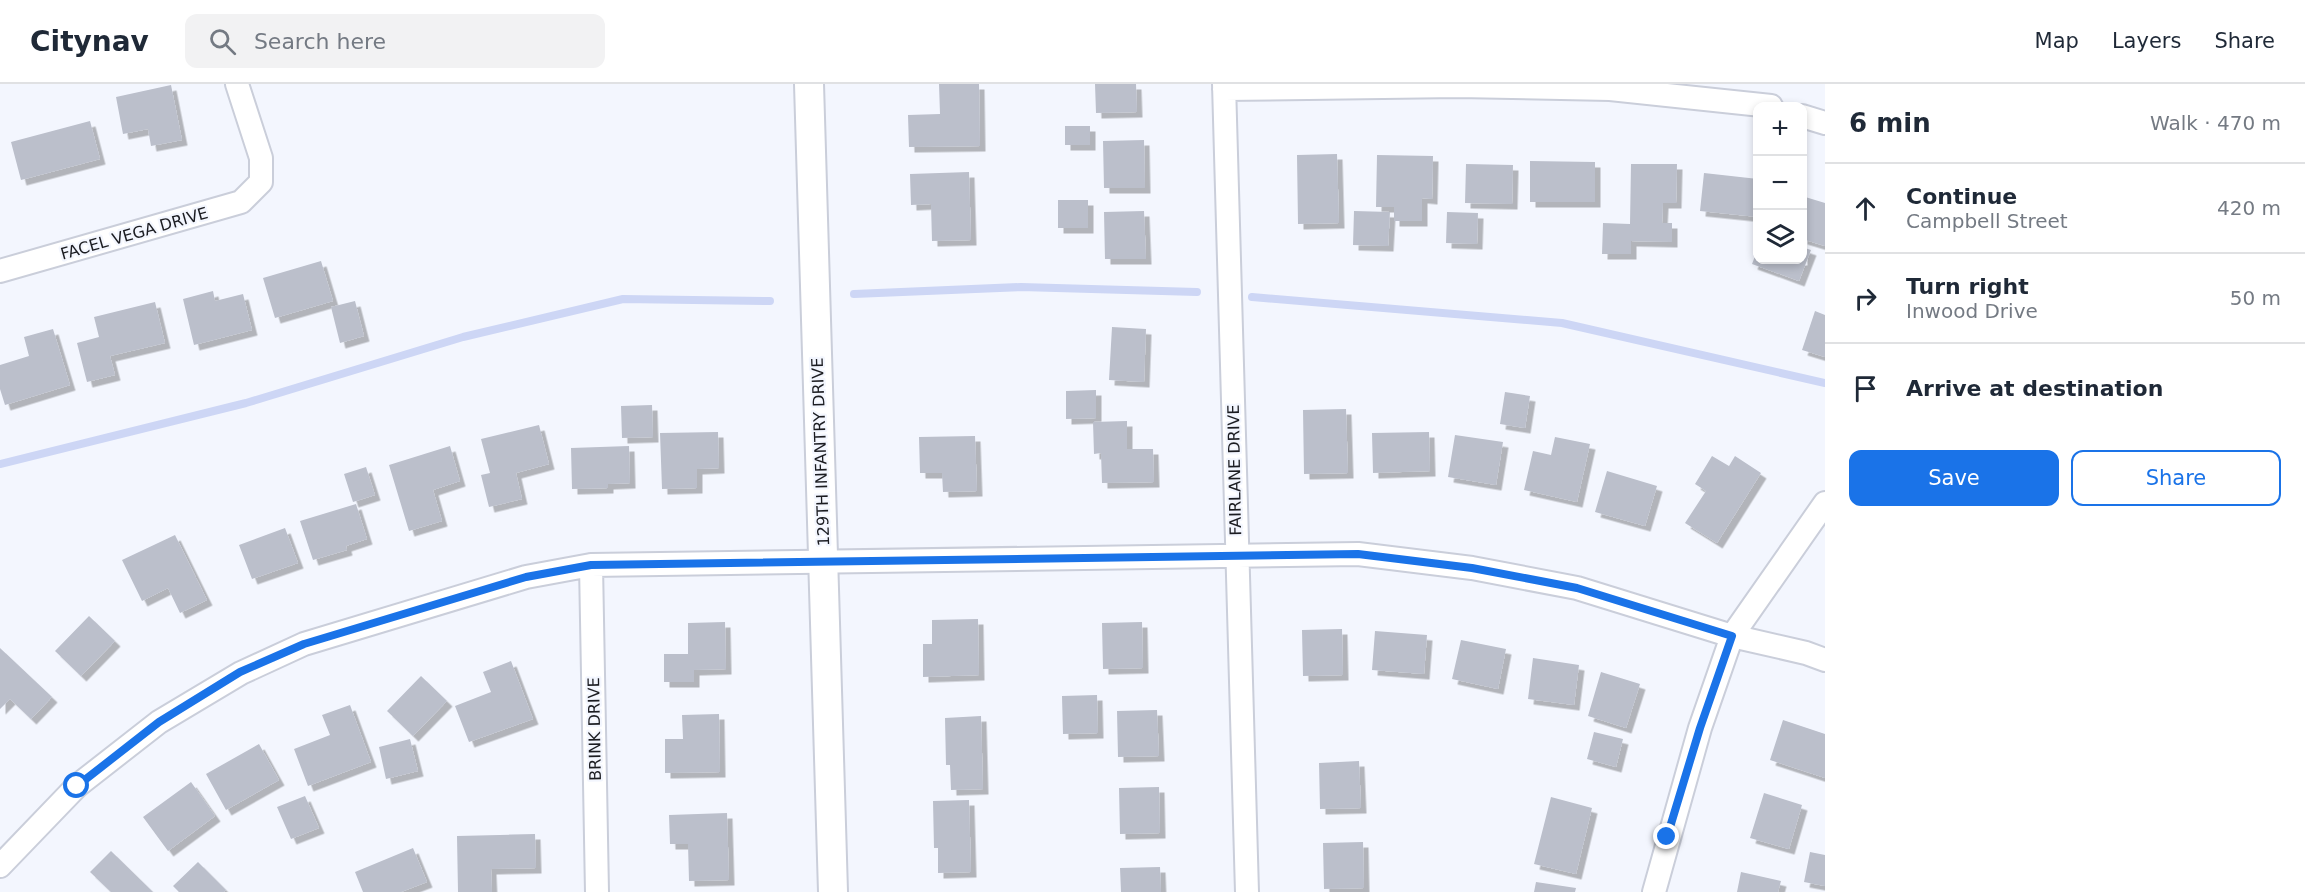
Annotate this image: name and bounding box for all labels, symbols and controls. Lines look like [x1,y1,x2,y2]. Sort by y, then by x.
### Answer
search box [185,14,605,68]
text: Citynav [30,25,149,58]
icon: search [206,25,239,58]
text: Search here [254,29,386,54]
text: Map [2035,29,2079,53]
text: Layers [2112,29,2181,53]
text: Share [2214,29,2275,53]
map controls [1753,102,1807,264]
button: + [1753,102,1807,156]
text: 6 min [1849,108,1931,138]
text: Walk · 470 m [2150,111,2281,135]
button: − [1753,156,1807,210]
text: Continue [1906,184,2017,209]
icon: ahead [1849,192,1882,225]
text: 420 m [2217,196,2281,220]
street label: FACEL VEGA DRIVE [58,203,210,264]
text: Campbell Street [1906,209,2068,233]
button: layers [1753,210,1807,264]
text: Turn right [1906,274,2029,299]
icon: right [1849,282,1882,315]
text: 50 m [2230,286,2281,310]
text: Inwood Drive [1906,299,2038,323]
street label: 129TH INFANTRY DRIVE [808,357,833,547]
icon: arrive [1849,372,1882,405]
text: Arrive at destination [1906,376,2163,401]
street label: FAIRLANE DRIVE [1224,404,1245,536]
button: Save [1849,450,2059,506]
button: Share [2071,450,2281,506]
street label: BRINK DRIVE [584,677,605,781]
route start [63,772,89,798]
route end [1653,823,1679,849]

